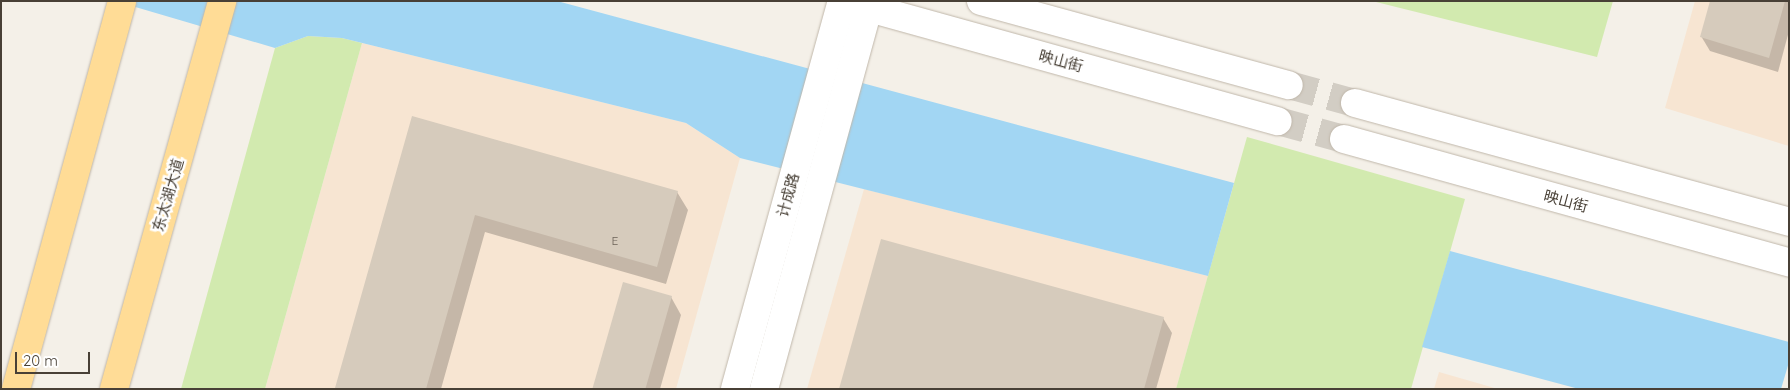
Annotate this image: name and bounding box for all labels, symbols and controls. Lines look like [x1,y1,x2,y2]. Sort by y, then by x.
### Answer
street label: 映山街 [1037,46,1085,76]
street label: 东太湖大道 [149,156,187,234]
street label: 计成路 [773,171,803,219]
street label: 映山街 [1542,186,1590,216]
house number: E [612,234,618,248]
scale bar [18,342,92,374]
text: 20 m [23,351,58,370]

